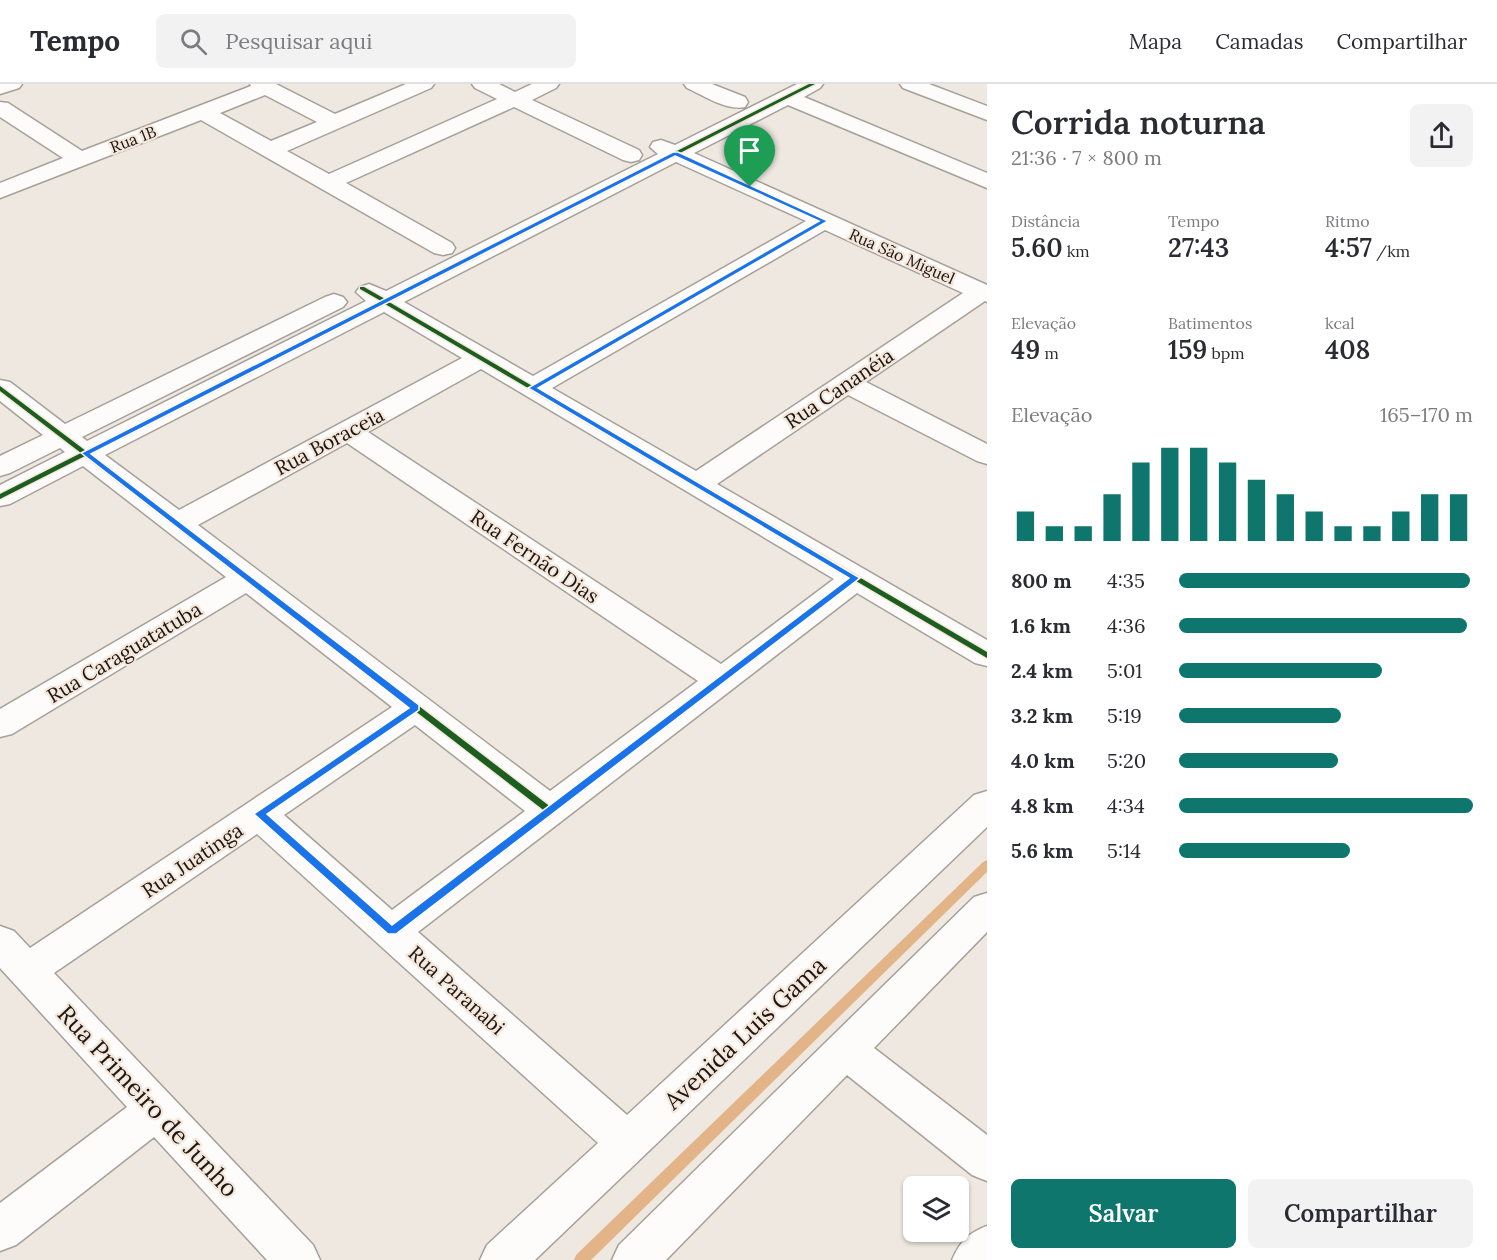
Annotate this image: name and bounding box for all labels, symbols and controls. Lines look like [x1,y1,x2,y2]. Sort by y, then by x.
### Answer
search box [156,14,576,68]
text: Tempo [30,23,120,59]
icon: search [177,25,210,58]
text: Pesquisar aqui [225,27,372,55]
text: Mapa [1129,28,1182,55]
text: Camadas [1215,28,1303,55]
text: Compartilhar [1336,28,1467,55]
text: Corrida noturna [1011,101,1266,143]
button: share [1410,104,1473,167]
street label: Rua 1B [107,121,159,157]
pin [724,125,775,187]
icon: arrive [733,134,766,167]
text: 21:36 · 7 × 800 m [1011,145,1162,170]
text: Distância [1011,211,1080,231]
text: Tempo [1168,211,1219,231]
text: Ritmo [1325,211,1370,231]
street label: Rua São Miguel [846,224,958,288]
text: 5.60 [1011,231,1063,264]
text: 27:43 [1168,231,1229,264]
text: 4:57 [1325,231,1372,264]
text: km [1063,241,1090,261]
text: /km [1372,241,1410,261]
text: Elevação [1011,313,1076,333]
text: Batimentos [1168,313,1252,333]
text: kcal [1325,313,1355,333]
text: 49 [1011,333,1040,366]
text: 159 [1168,333,1207,366]
text: 408 [1325,333,1370,366]
street label: Rua Cananéia [780,342,898,434]
text: m [1040,343,1059,363]
text: bpm [1207,343,1245,363]
street label: Rua Boraceia [270,402,388,480]
text: Elevação [1011,402,1092,427]
text: 165–170 m [1380,402,1473,427]
street label: Rua Fernão Dias [466,504,604,608]
text: 800 m [1011,568,1072,593]
text: 4:35 [1107,568,1145,593]
street label: Rua Caraguatatuba [42,596,206,708]
text: 1.6 km [1011,613,1071,638]
text: 4:36 [1107,613,1146,638]
text: 2.4 km [1011,658,1073,683]
text: 5:01 [1107,658,1143,683]
text: 3.2 km [1011,703,1073,728]
text: 5:19 [1107,703,1142,728]
text: 4.0 km [1011,748,1075,773]
text: 5:20 [1107,748,1146,773]
text: 4.8 km [1011,793,1074,818]
text: 4:34 [1107,793,1145,818]
street label: Rua Juatinga [137,817,247,903]
text: 5.6 km [1011,838,1074,863]
text: 5:14 [1107,838,1141,863]
street label: Rua Paranabi [404,940,510,1040]
street label: Avenida Luis Gama [657,950,833,1117]
street label: Rua Primeiro de Junho [51,998,245,1204]
map controls [903,1176,969,1242]
button: layers [903,1176,969,1242]
button: Salvar [1011,1179,1236,1248]
button: Compartilhar [1248,1179,1473,1248]

